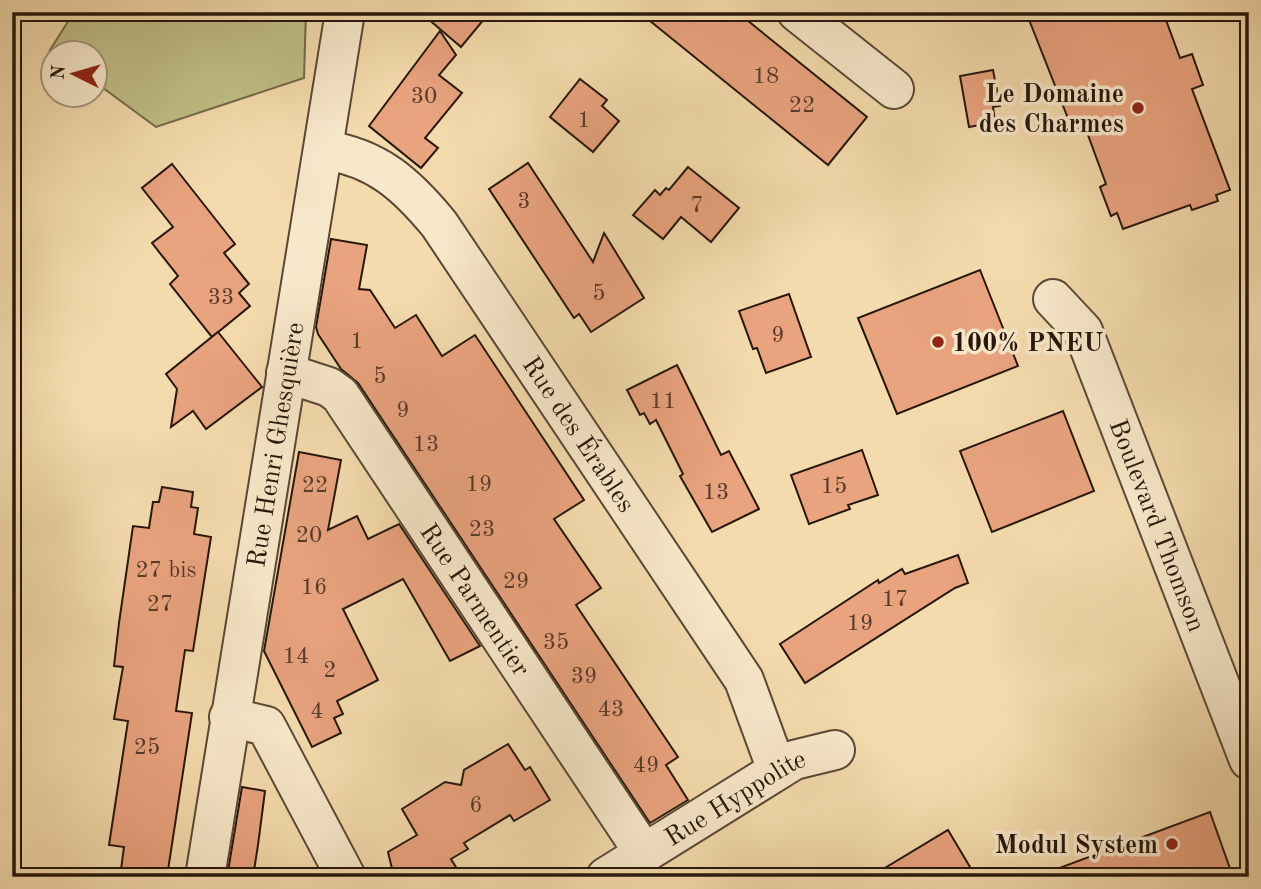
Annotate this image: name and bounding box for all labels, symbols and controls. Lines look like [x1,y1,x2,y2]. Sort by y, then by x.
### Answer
north arrow [38,38,108,108]
text: N [49,64,70,81]
house number: 18 [753,65,779,88]
place label: Le Domaine des Charmes [979,82,1124,138]
house number: 30 [411,85,437,108]
house number: 22 [789,94,815,117]
marker: Le Domaine des Charmes [1130,100,1146,116]
house number: 1 [577,109,591,132]
house number: 3 [517,190,531,213]
house number: 7 [690,194,704,217]
house number: 5 [592,282,606,305]
house number: 33 [208,286,234,309]
street label: Rue Henri Ghesquière [244,320,310,569]
house number: 9 [771,324,785,347]
house number: 1 [350,330,364,353]
place label: 100% PNEU [952,331,1104,357]
marker: 100% PNEU [930,334,946,350]
street label: Rue des Érables [517,353,639,517]
house number: 5 [373,365,387,388]
house number: 11 [650,390,676,413]
house number: 9 [396,399,410,422]
street label: Boulevard Thomson [1103,416,1209,636]
house number: 13 [413,433,439,456]
house number: 19 [466,473,492,496]
house number: 22 [302,474,328,497]
house number: 15 [821,475,847,498]
house number: 13 [703,481,729,504]
house number: 23 [469,518,495,541]
street label: Rue Parmentier [414,519,534,682]
house number: 20 [296,524,322,547]
house number: 27 bis [135,559,197,582]
house number: 29 [503,570,529,593]
house number: 16 [301,576,327,599]
house number: 17 [882,588,908,611]
house number: 27 [147,593,173,616]
house number: 19 [847,612,873,635]
house number: 35 [543,631,569,654]
house number: 14 [283,645,309,668]
house number: 2 [323,659,337,682]
house number: 39 [571,665,597,688]
house number: 43 [598,698,624,721]
house number: 4 [310,700,324,723]
house number: 25 [134,736,160,759]
street label: Rue Hyppolite [661,747,808,852]
house number: 49 [633,754,659,777]
house number: 6 [469,794,483,817]
place label: Modul System [995,833,1158,859]
marker: Modul System [1164,836,1180,852]

